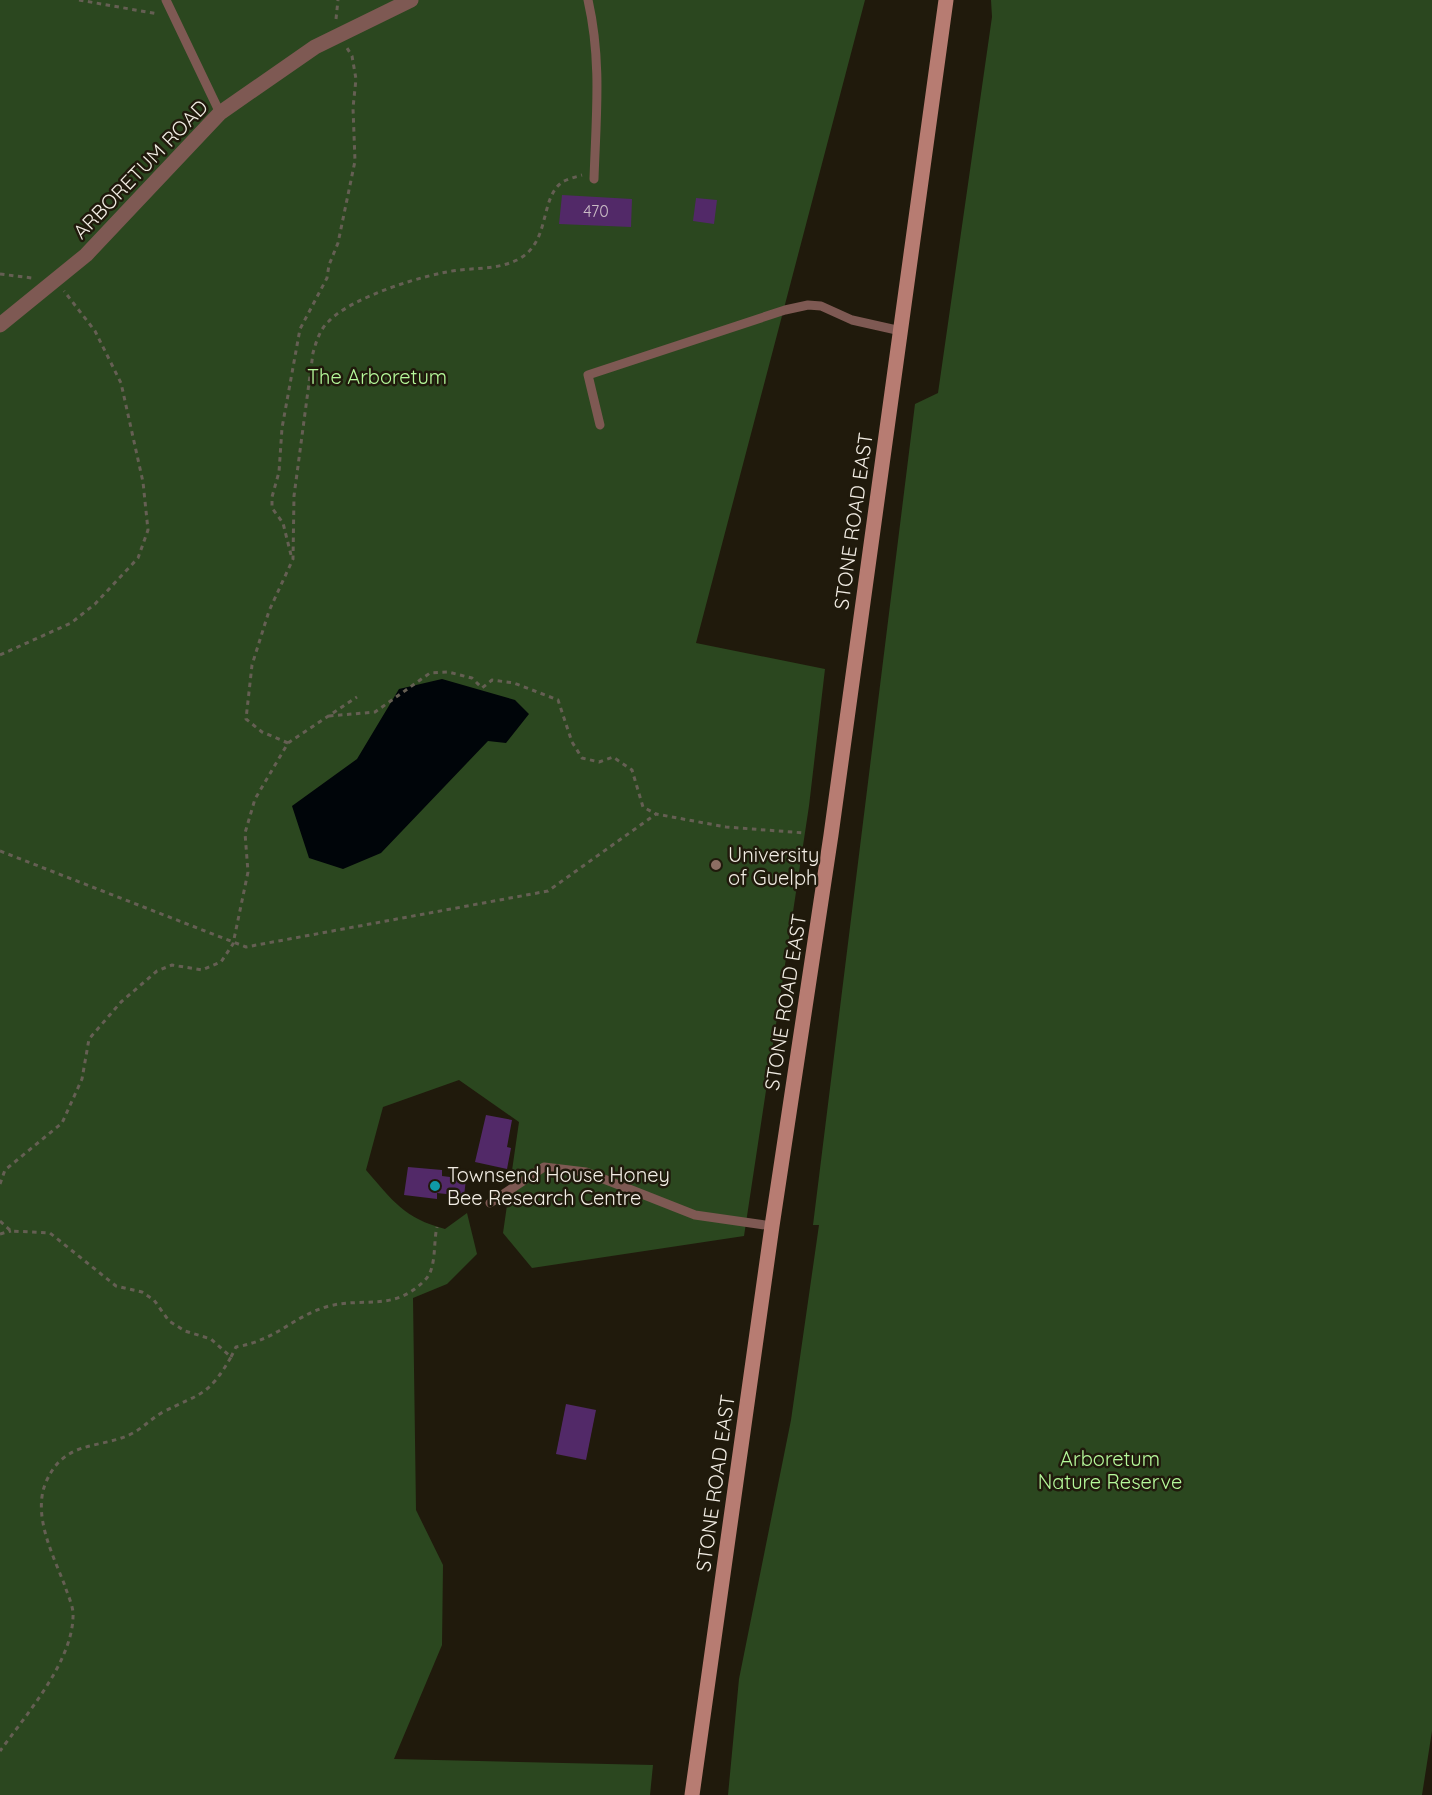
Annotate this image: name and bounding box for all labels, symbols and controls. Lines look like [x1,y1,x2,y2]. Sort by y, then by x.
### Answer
street label: ARBORETUM ROAD [67,94,213,244]
house number: 470 [583,201,609,221]
park label: The Arboretum [307,364,447,389]
street label: STONE ROAD EAST [828,431,878,611]
place label: University of Guelph [728,842,819,890]
marker: University of Guelph [709,858,723,872]
street label: STONE ROAD EAST [759,912,811,1092]
place label: Townsend House Honey Bee Research Centre [447,1162,670,1210]
marker: Townsend House Honey Bee Research Centre [428,1179,442,1193]
street label: STONE ROAD EAST [690,1393,740,1573]
park label: Arboretum Nature Reserve [1038,1446,1182,1494]

